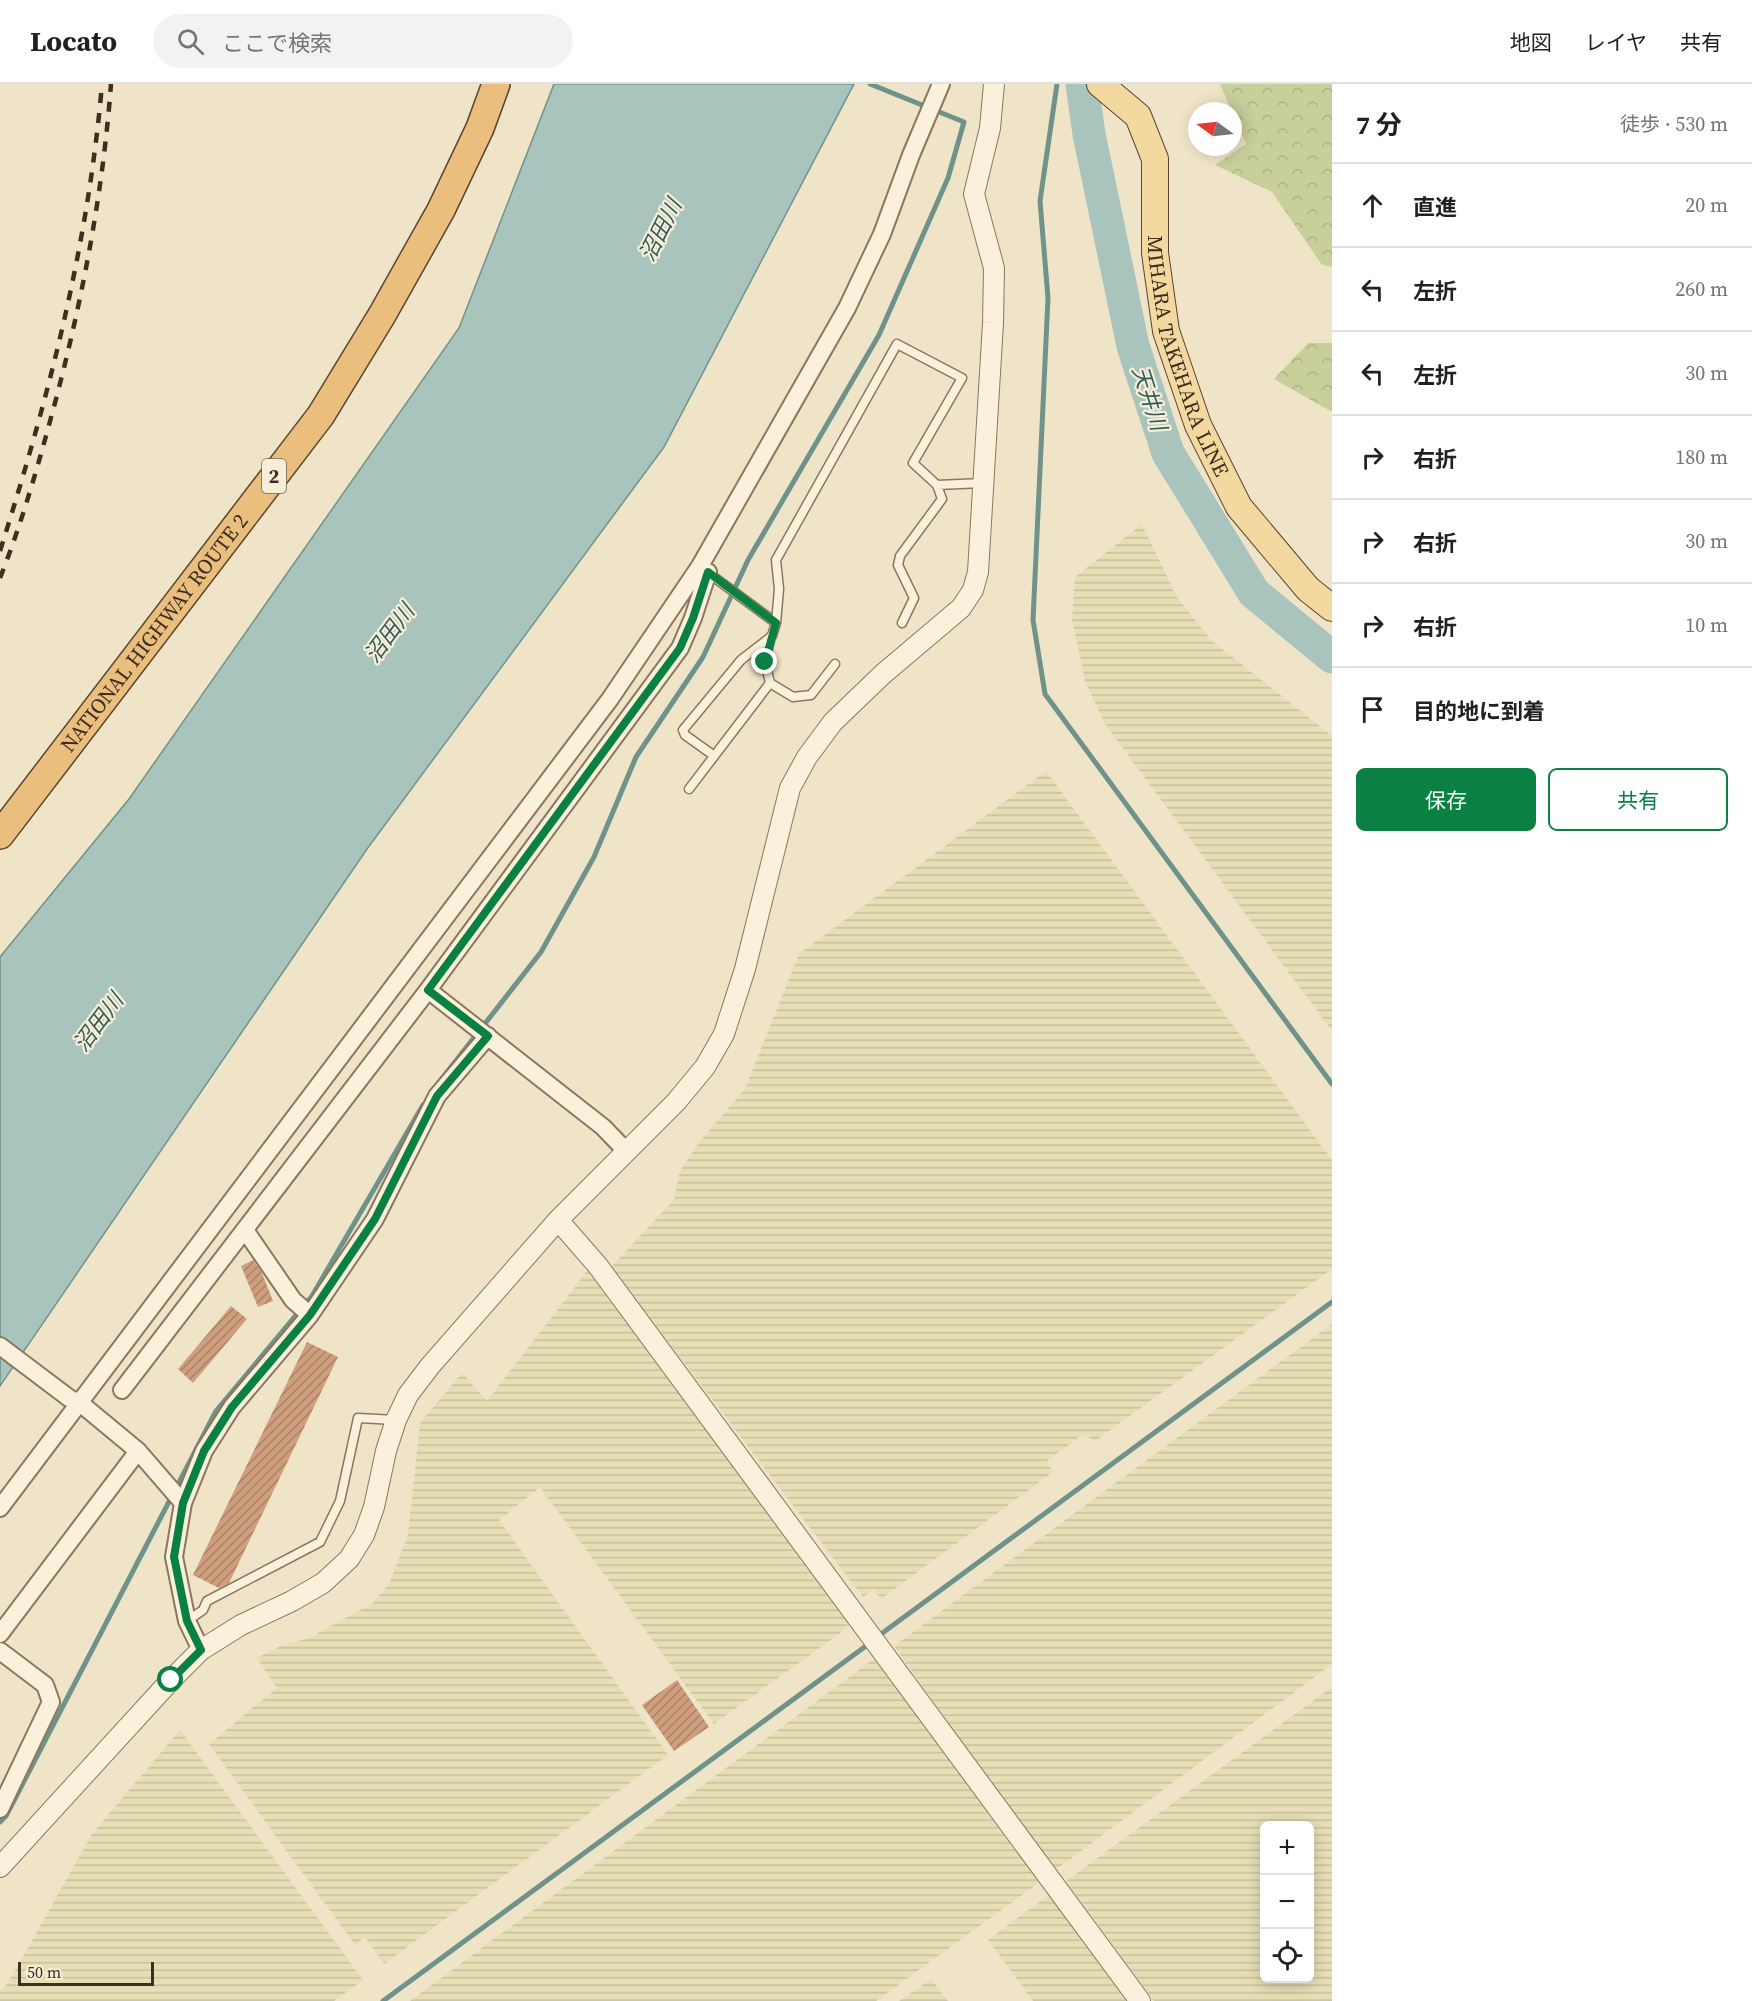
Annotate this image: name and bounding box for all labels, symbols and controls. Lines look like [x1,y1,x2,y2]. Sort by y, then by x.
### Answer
search box [153,14,573,68]
text: Locato [30,22,117,60]
icon: search [174,25,207,58]
text: ここで検索 [222,28,332,58]
text: 地図 [1510,28,1552,57]
text: レイヤ [1585,28,1647,57]
text: 共有 [1680,28,1722,57]
north arrow [1188,102,1242,156]
text: 7 分 [1356,107,1402,143]
text: 徒歩 · 530 m [1620,110,1728,138]
icon: ahead [1356,189,1389,222]
text: 20 m [1685,191,1728,219]
water label: 沼田川 [632,192,689,266]
text: 直進 [1413,192,1457,222]
street label: MIHARA TAKEHARA LINE [1141,235,1236,481]
icon: left [1356,273,1389,306]
text: 260 m [1675,275,1728,303]
text: 左折 [1413,276,1457,306]
icon: left [1356,357,1389,390]
text: 30 m [1685,359,1728,387]
text: 左折 [1413,360,1457,390]
water label: 天井川 [1126,362,1175,436]
icon: right [1356,441,1389,474]
text: 180 m [1675,443,1728,471]
text: 右折 [1413,444,1457,474]
road number: 2 [262,459,286,493]
street label: NATIONAL HIGHWAY ROUTE 2 [53,508,254,758]
icon: right [1356,525,1389,558]
text: 30 m [1685,527,1728,555]
text: 右折 [1413,528,1457,558]
water label: 沼田川 [357,596,422,668]
icon: right [1356,609,1389,642]
text: 10 m [1685,611,1728,639]
text: 右折 [1413,612,1457,642]
route end [751,648,777,674]
icon: arrive [1356,693,1389,726]
text: 目的地に到着 [1413,696,1545,726]
button: 保存 [1356,768,1536,831]
button: 共有 [1548,768,1728,831]
water label: 沼田川 [66,985,131,1057]
route start [157,1666,183,1692]
map controls [1260,1821,1314,1983]
button: + [1260,1821,1314,1875]
button: − [1260,1875,1314,1929]
button: locate [1260,1929,1314,1983]
scale bar [18,1959,154,1986]
text: 50 m [27,1961,61,1983]

